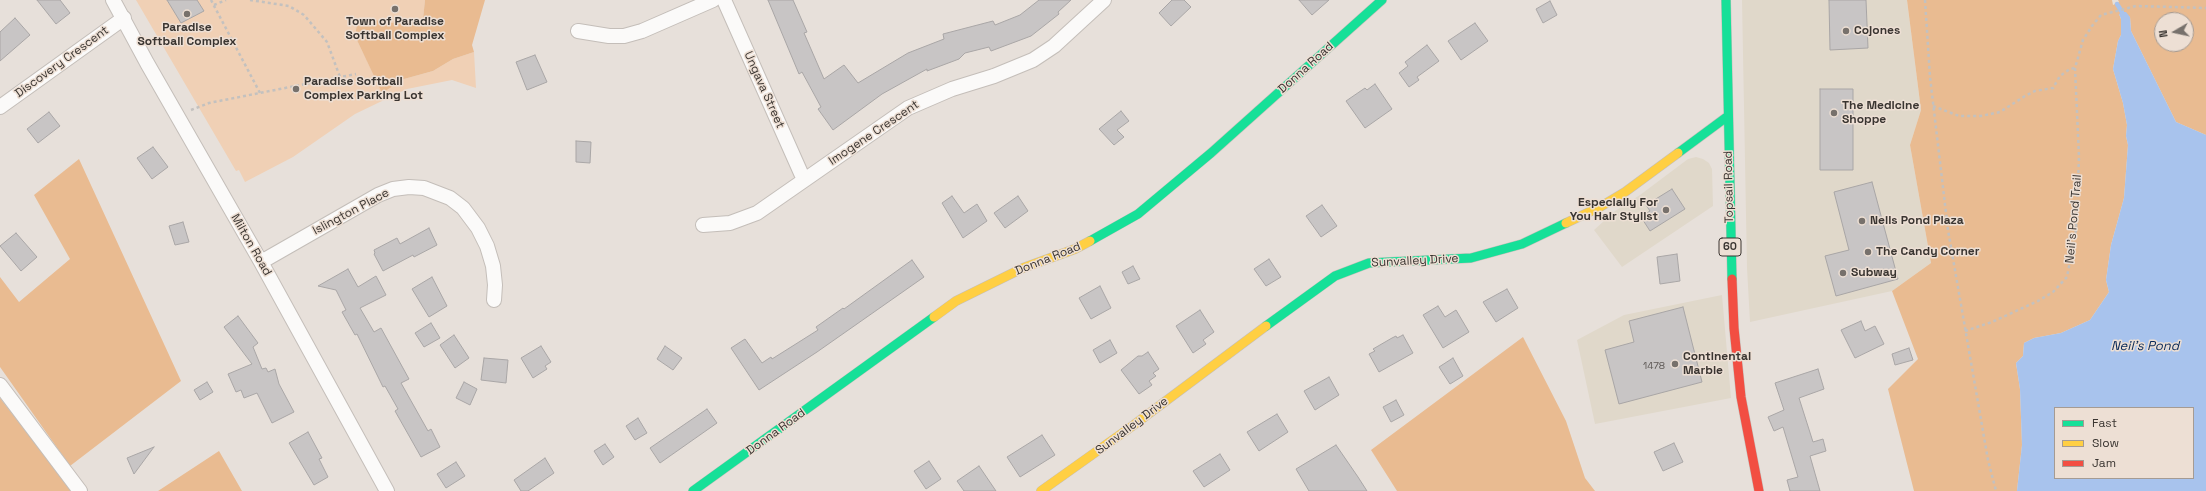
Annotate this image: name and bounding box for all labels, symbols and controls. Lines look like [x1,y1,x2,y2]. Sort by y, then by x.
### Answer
marker: Town of Paradise Softball Complex [390,4,400,14]
marker: Paradise Softball Complex [182,9,192,19]
north arrow [2154,12,2194,52]
place label: Town of Paradise Softball Complex [346,15,444,43]
place label: Paradise Softball Complex [138,21,236,49]
street label: Discovery Crescent [12,23,112,101]
place label: Cojones [1854,24,1900,38]
marker: Cojones [1841,26,1851,36]
text: N [2156,29,2171,38]
street label: Donna Road [1275,39,1337,97]
street label: Ungava Street [741,49,787,131]
place label: Paradise Softball Complex Parking Lot [304,75,423,103]
marker: Paradise Softball Complex Parking Lot [291,84,301,94]
street label: Imogene Crescent [826,98,922,168]
place label: The Medicine Shoppe [1842,99,1919,127]
marker: The Medicine Shoppe [1829,108,1839,118]
street label: Topsail Road [1721,151,1737,223]
street label: Neil's Pond Trail [2063,174,2085,264]
street label: Islington Place [310,186,392,238]
place label: Especially For You Hair Stylist [1570,196,1658,224]
marker: Especially For You Hair Stylist [1661,205,1671,215]
street label: Milton Road [228,212,274,278]
place label: Neils Pond Plaza [1870,214,1964,228]
marker: Neils Pond Plaza [1857,216,1867,226]
road number: 60 [1719,238,1741,256]
street label: Donna Road [1013,239,1083,279]
place label: The Candy Corner [1876,245,1979,259]
marker: The Candy Corner [1863,247,1873,257]
street label: Sunvalley Drive [1371,252,1459,270]
place label: Subway [1851,266,1897,280]
marker: Subway [1838,268,1848,278]
water label: Neil's Pond [2111,338,2179,354]
place label: Continental Marble [1683,350,1751,378]
marker: Continental Marble [1670,359,1680,369]
house number: 1478 [1643,360,1665,372]
street label: Sunvalley Drive [1093,394,1171,458]
street label: Donna Road [744,406,808,458]
legend [2054,407,2194,479]
text: Fast [2092,415,2117,431]
text: Slow [2092,435,2119,451]
text: Jam [2092,455,2116,471]

